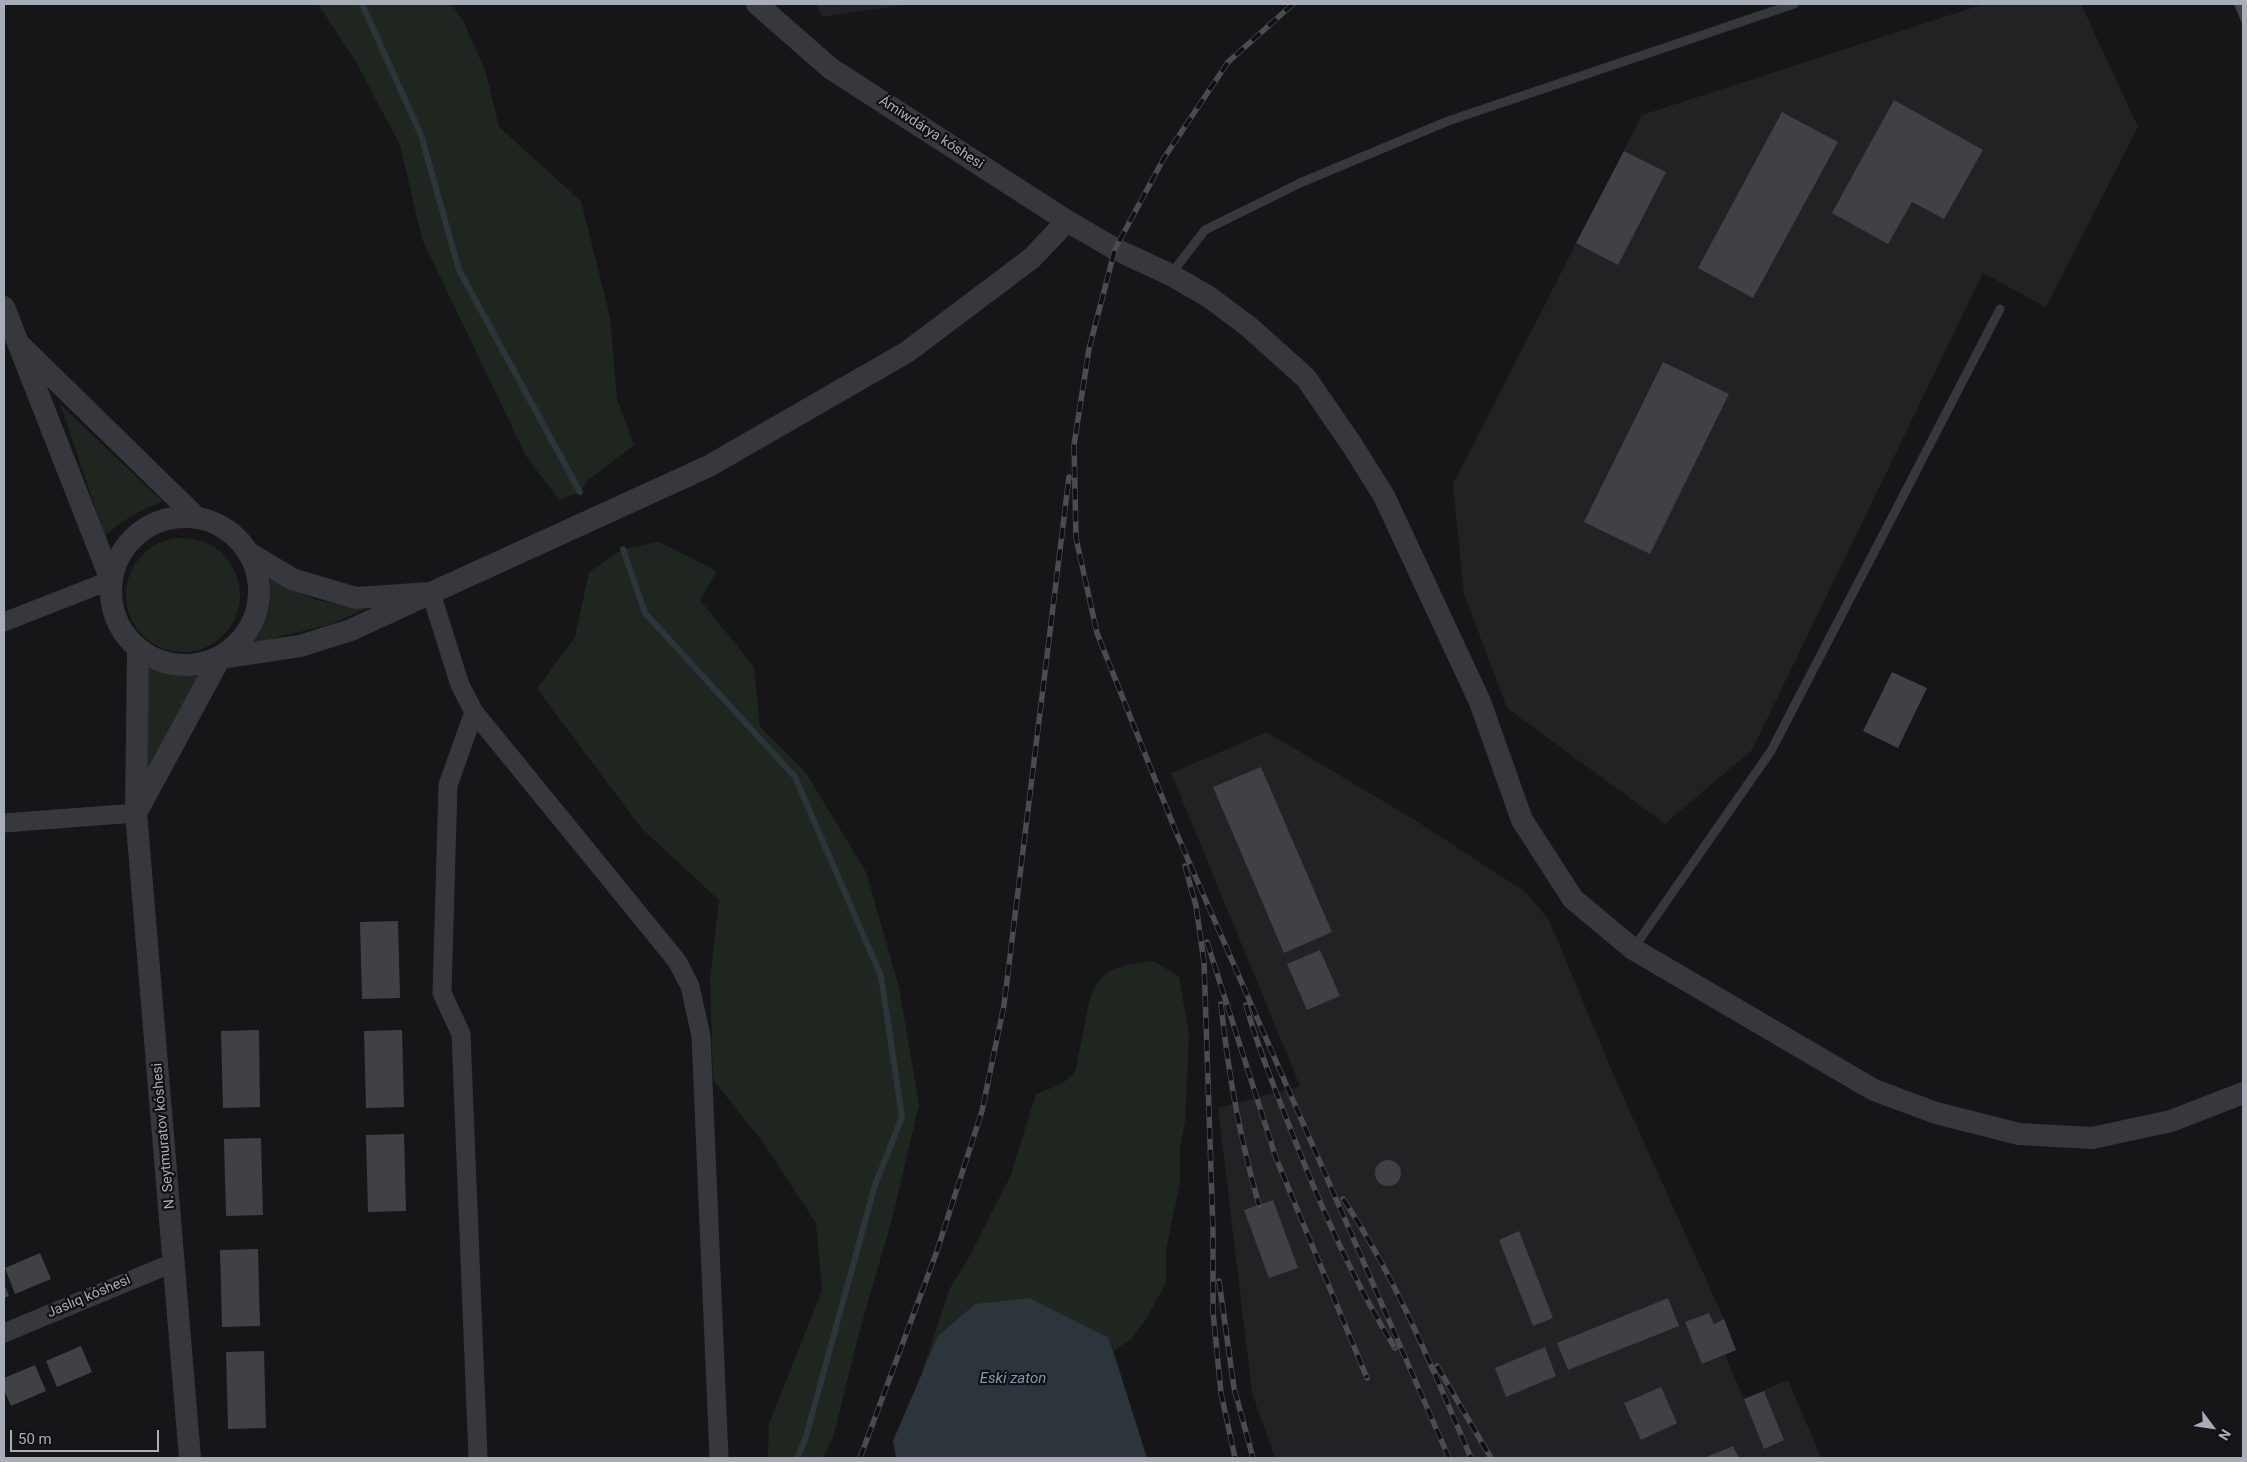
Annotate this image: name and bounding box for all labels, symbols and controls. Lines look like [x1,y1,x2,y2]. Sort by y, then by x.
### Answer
street label: Ámiwdárya kóshesi [876,93,986,173]
street label: N. Seytmuratov kóshesi [149,1062,179,1210]
street label: Jaslıq kóshesi [45,1272,133,1322]
water label: Eski zaton [980,1370,1046,1388]
north arrow [2187,1402,2237,1452]
scale bar [12,1420,161,1452]
text: N [2215,1426,2234,1443]
text: 50 m [18,1430,52,1448]

